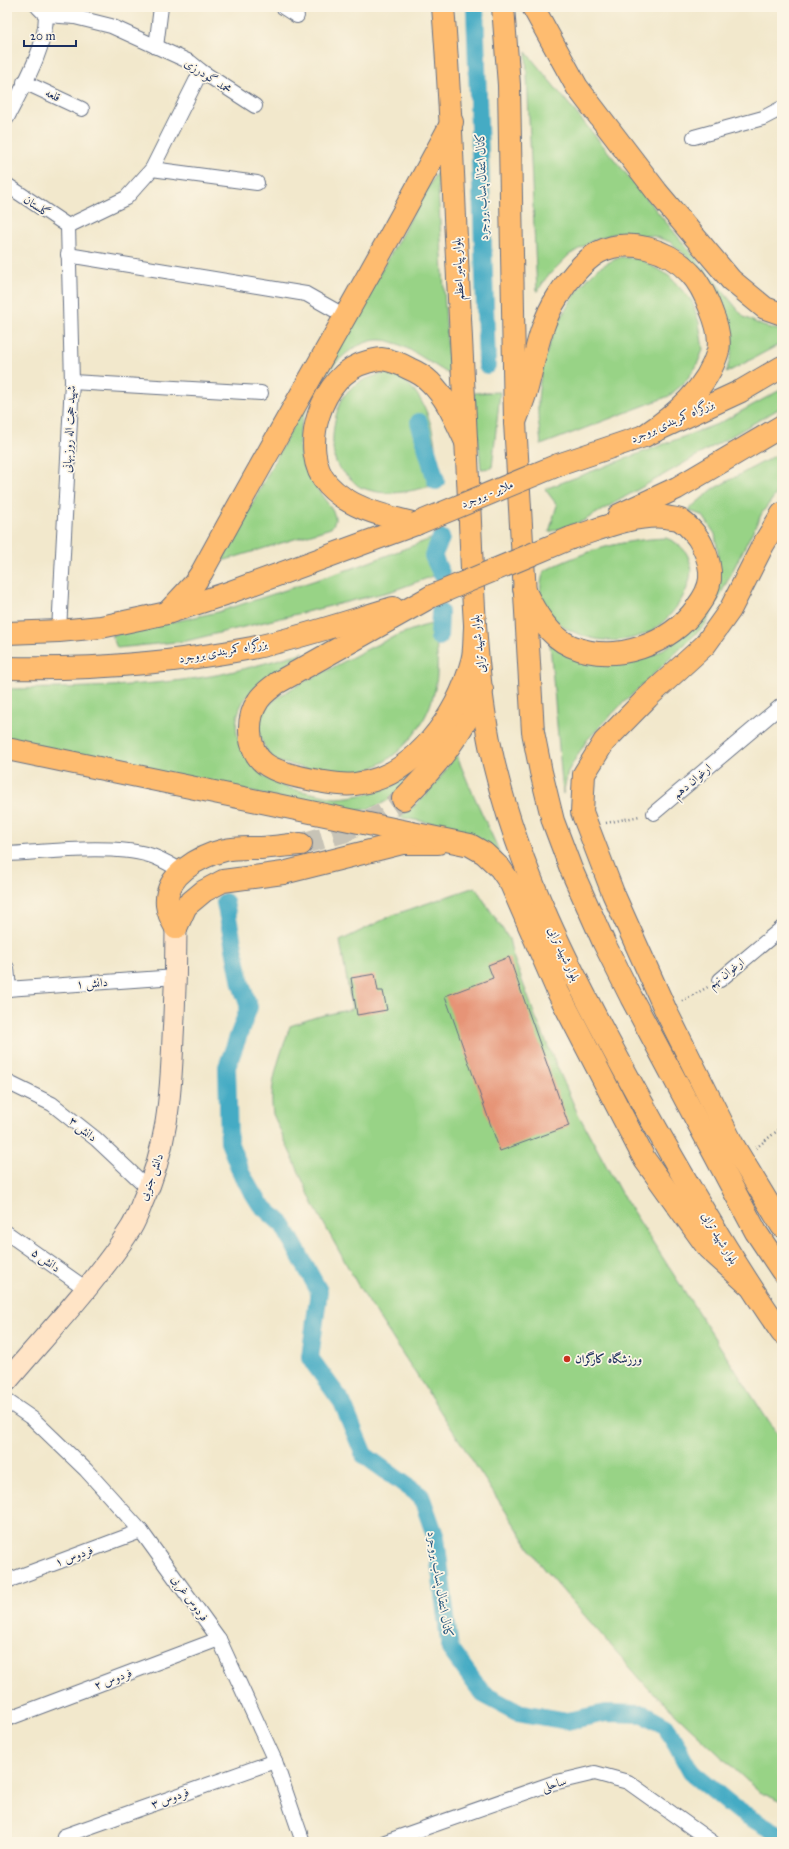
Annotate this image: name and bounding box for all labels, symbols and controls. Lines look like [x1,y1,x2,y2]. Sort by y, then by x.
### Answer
scale bar [24,22,76,48]
text: 20 m [30,29,56,43]
street label: محمد گودرزی [181,56,234,97]
street label: قلعه [43,85,63,105]
water label: کانال انتقال پساب بروجرد [472,131,492,241]
street label: گلستان [21,191,53,220]
street label: بلوار پیامبر اعظم [449,237,471,301]
street label: شهید حجت اله روزبهانی [60,385,79,473]
street label: بزرگراه کمربندی بروجرد [628,395,716,447]
street label: ملایر - بروجرد [459,477,516,512]
street label: بلوار شهید ترابی [468,614,490,674]
street label: بزرگراه کمربندی بروجرد [177,635,269,667]
street label: ارغوان دهم [670,760,717,804]
street label: بلوار شهید ترابی [543,924,583,984]
street label: ارغوان نهم [705,955,750,994]
street label: دانش ۱ [76,975,108,993]
street label: دانش ۳ [65,1114,100,1146]
street label: دانش جنوبی [136,1151,168,1203]
street label: بلوار شهید ترابی [697,1209,741,1268]
street label: دانش ۵ [28,1245,63,1277]
place label: ورزشگاه کارگران [575,1351,642,1367]
marker: ورزشگاه کارگران [562,1354,572,1364]
water label: کانال انتقال پساب بروجرد [424,1530,456,1640]
street label: فردوس ۱ [53,1543,95,1570]
street label: فردوس غربی [167,1572,211,1625]
street label: فردوس ۲ [92,1665,134,1694]
street label: ساحلی [540,1774,569,1796]
street label: فردوس ۳ [149,1785,191,1812]

